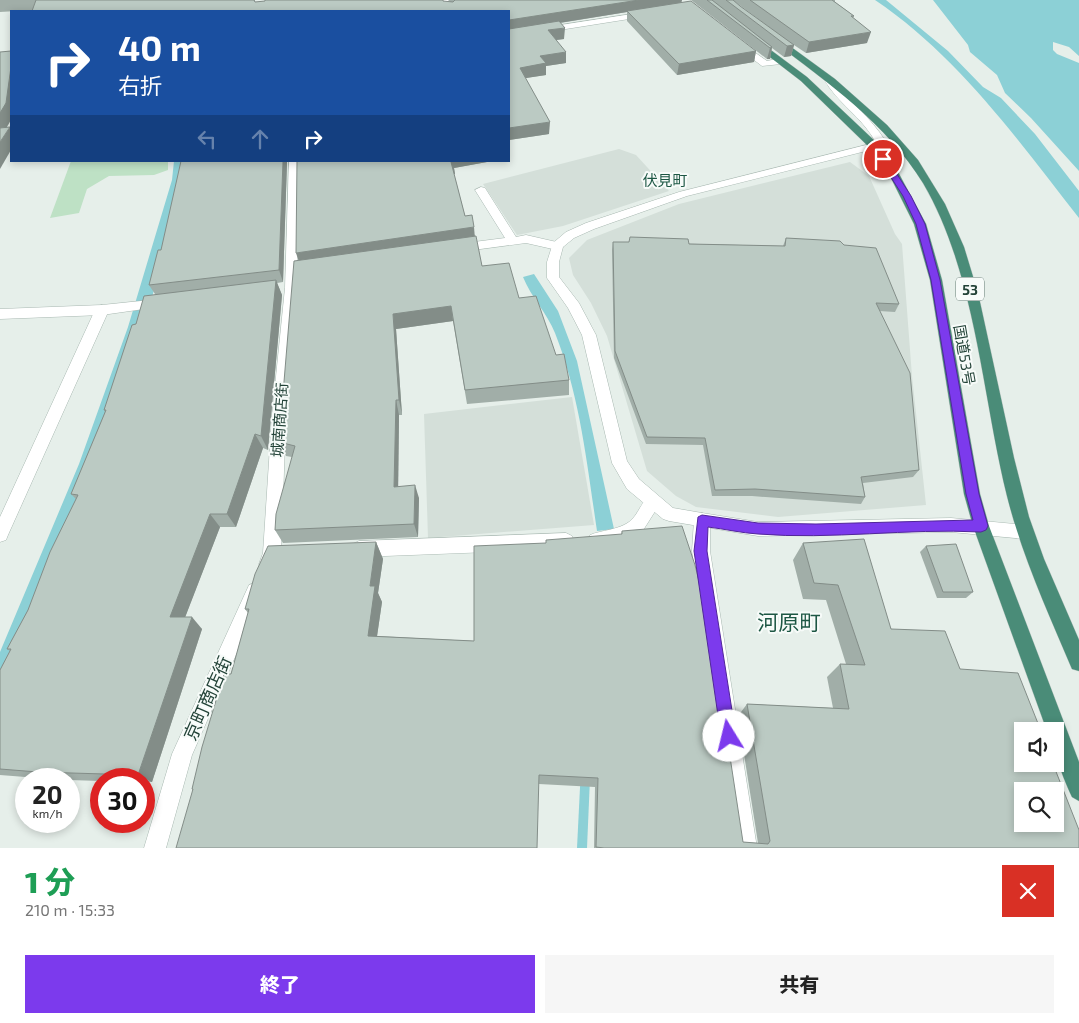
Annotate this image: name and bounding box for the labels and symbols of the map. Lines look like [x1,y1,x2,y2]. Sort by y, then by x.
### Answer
pin [862,138,904,180]
district label: 伏見町 [642,171,688,189]
road number: 53 [956,278,984,300]
street label: 国道53号 [951,323,979,387]
street label: 城南商店街 [267,382,291,458]
district label: 河原町 [758,609,821,634]
street label: 京町商店街 [179,652,235,744]
position arrow [702,709,754,761]
speed limit sign: 30 [90,768,155,833]

